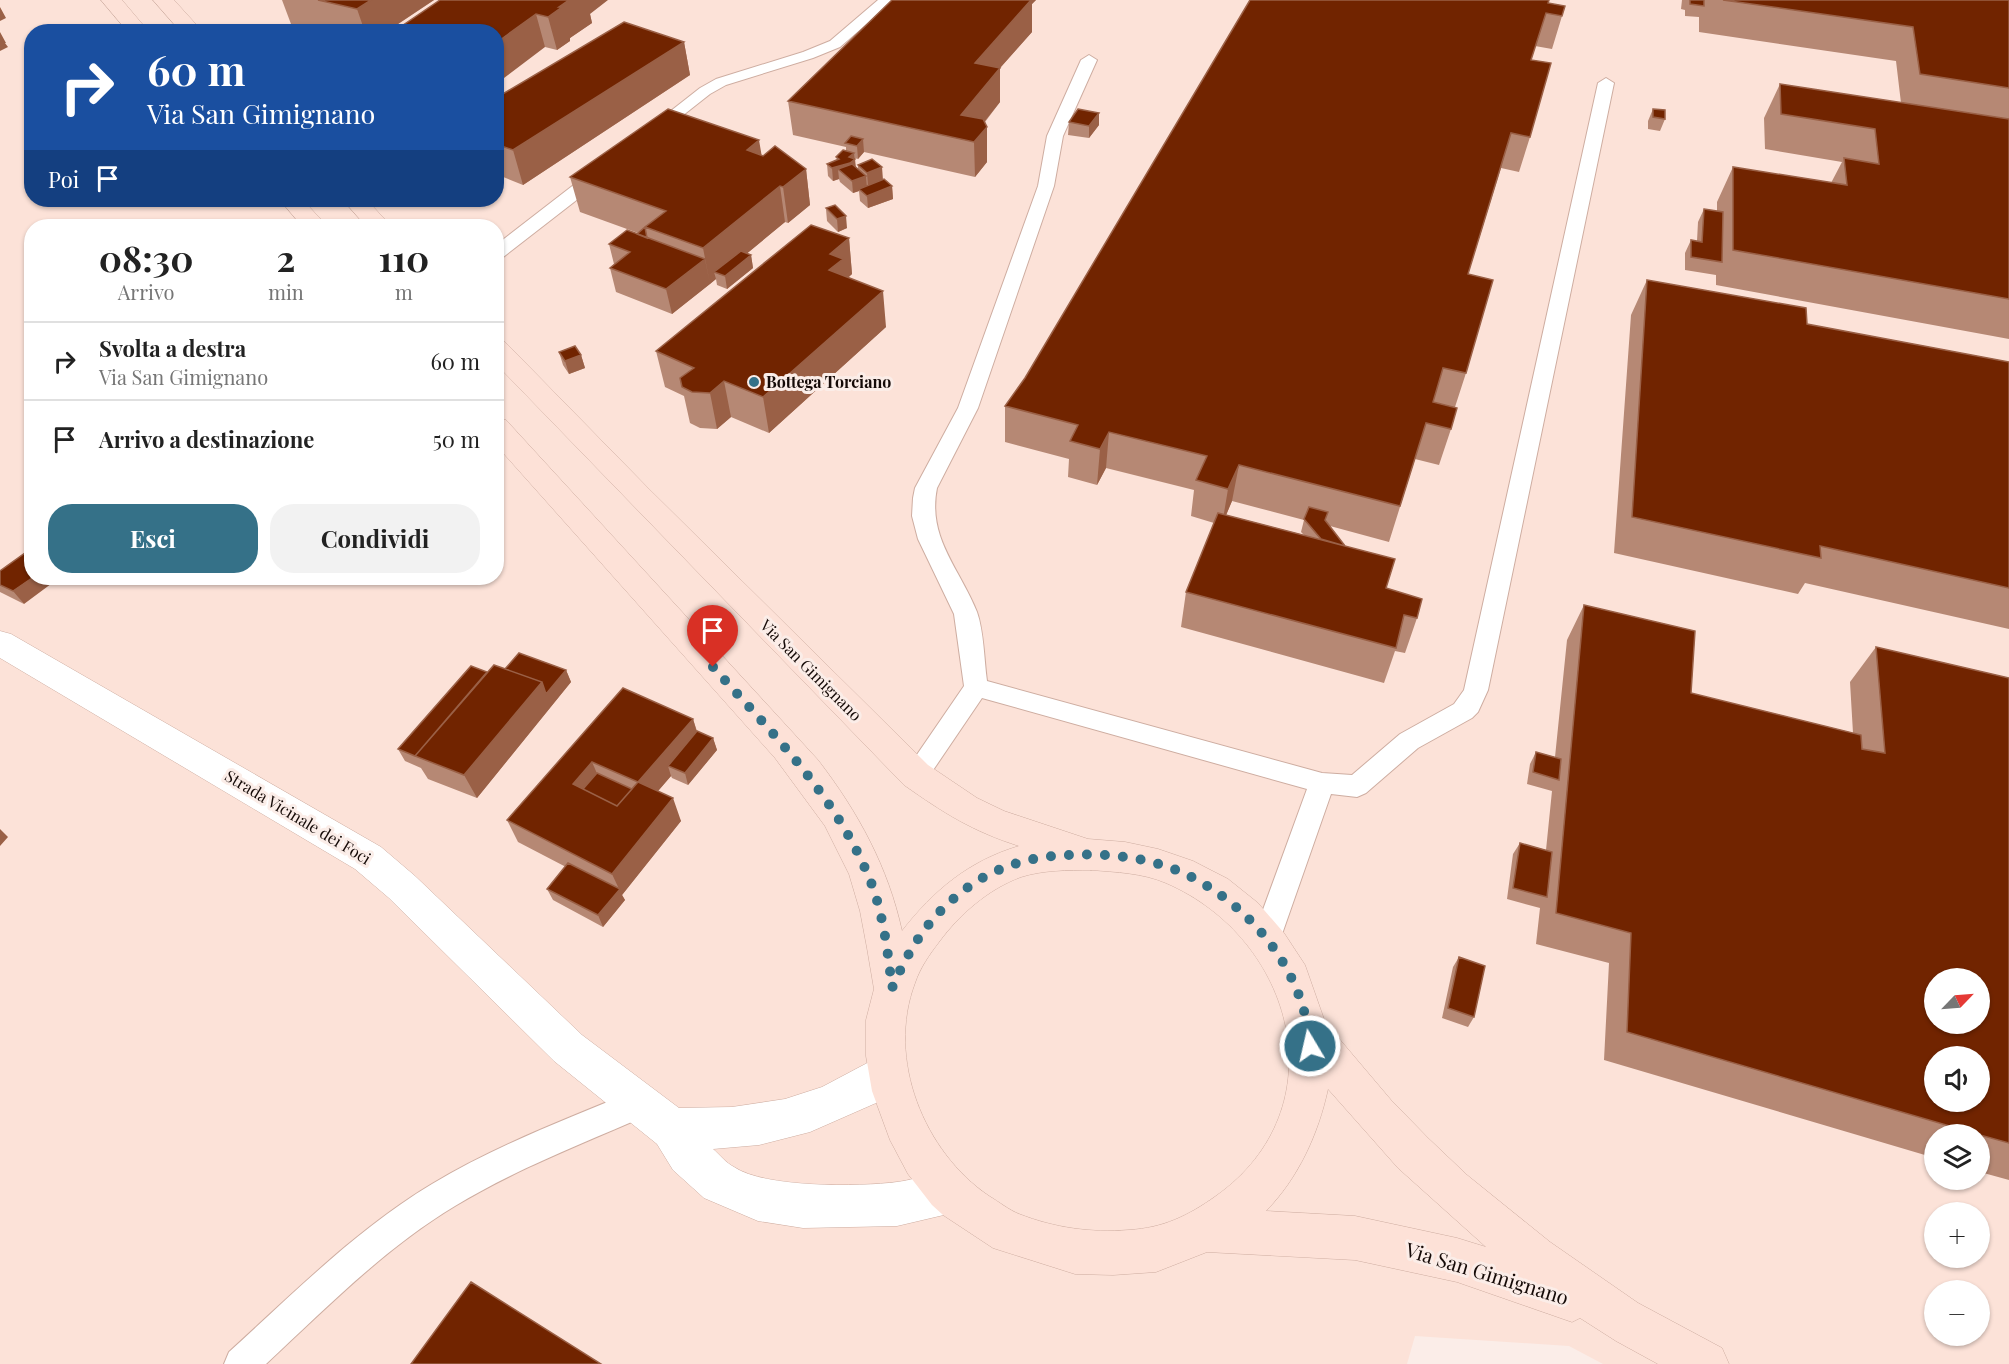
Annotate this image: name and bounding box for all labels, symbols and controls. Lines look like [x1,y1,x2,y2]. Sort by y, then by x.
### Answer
text: 60 m [147,41,245,97]
icon: right [48,48,126,126]
text: Via San Gimignano [147,95,375,131]
icon: arrive [91,162,124,195]
text: Poi [48,164,79,194]
text: 08:30 [99,233,193,281]
text: 2 [276,233,295,281]
text: 110 [378,233,429,281]
text: Arrivo [118,278,174,305]
text: min [268,278,304,305]
text: m [395,278,413,305]
text: Svolta a destra [99,333,246,363]
icon: right [48,345,81,378]
text: 60 m [430,346,480,376]
text: Via San Gimignano [99,363,268,390]
place label: Bottega Torciano [766,371,891,392]
marker: Bottega Torciano [747,375,761,389]
icon: arrive [48,423,81,456]
text: Arrivo a destinazione [99,424,314,454]
text: 50 m [433,424,480,454]
button: Esci [48,504,258,573]
button: Condividi [270,504,480,573]
pin [687,605,738,667]
icon: arrive [696,614,729,647]
street label: Via San Gimignano [755,614,867,725]
street label: Strada Vicinale dei Foci [221,765,375,869]
north arrow [1924,968,1990,1034]
map controls [1924,968,1990,1346]
position arrow [1278,1014,1342,1078]
button: sound [1924,1046,1990,1112]
button: layers [1924,1124,1990,1190]
button: + [1924,1202,1990,1268]
street label: Via San Gimignano [1402,1235,1572,1310]
button: − [1924,1280,1990,1346]

